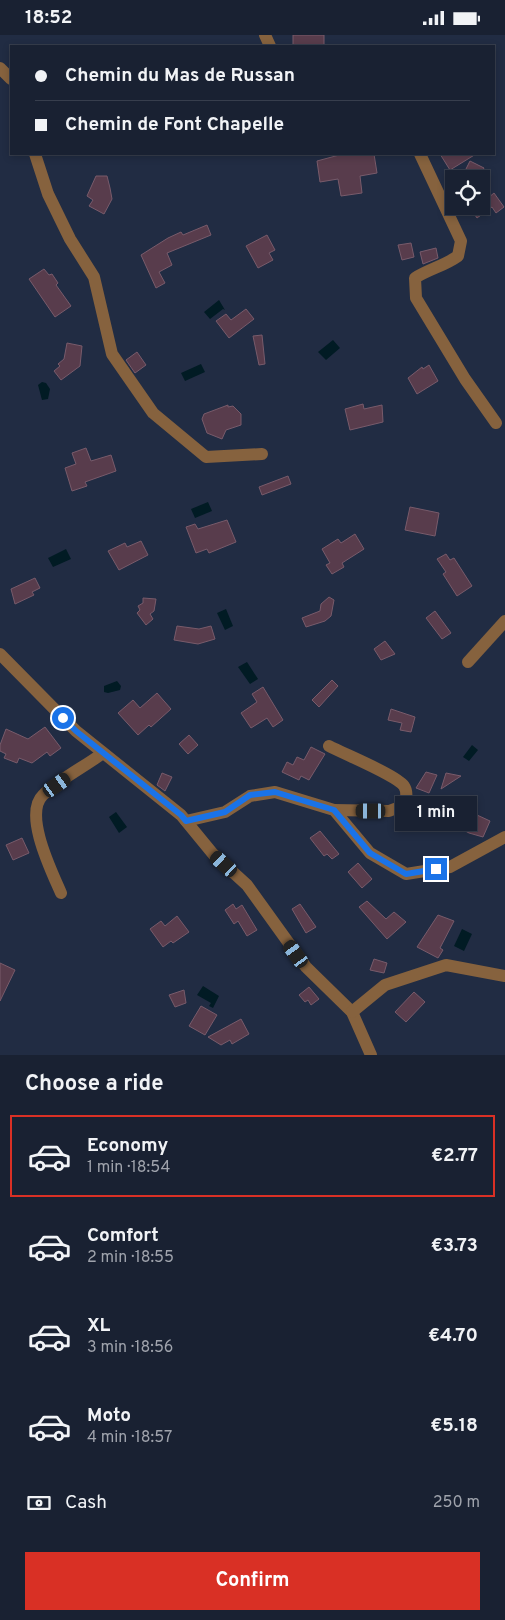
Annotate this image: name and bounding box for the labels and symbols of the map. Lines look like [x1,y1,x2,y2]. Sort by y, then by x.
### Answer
route start [52,707,74,729]
car [40,770,73,800]
callout: 1 min [395,797,477,831]
car [356,804,386,819]
car [207,848,240,880]
route end [425,858,447,880]
car [281,937,310,971]

